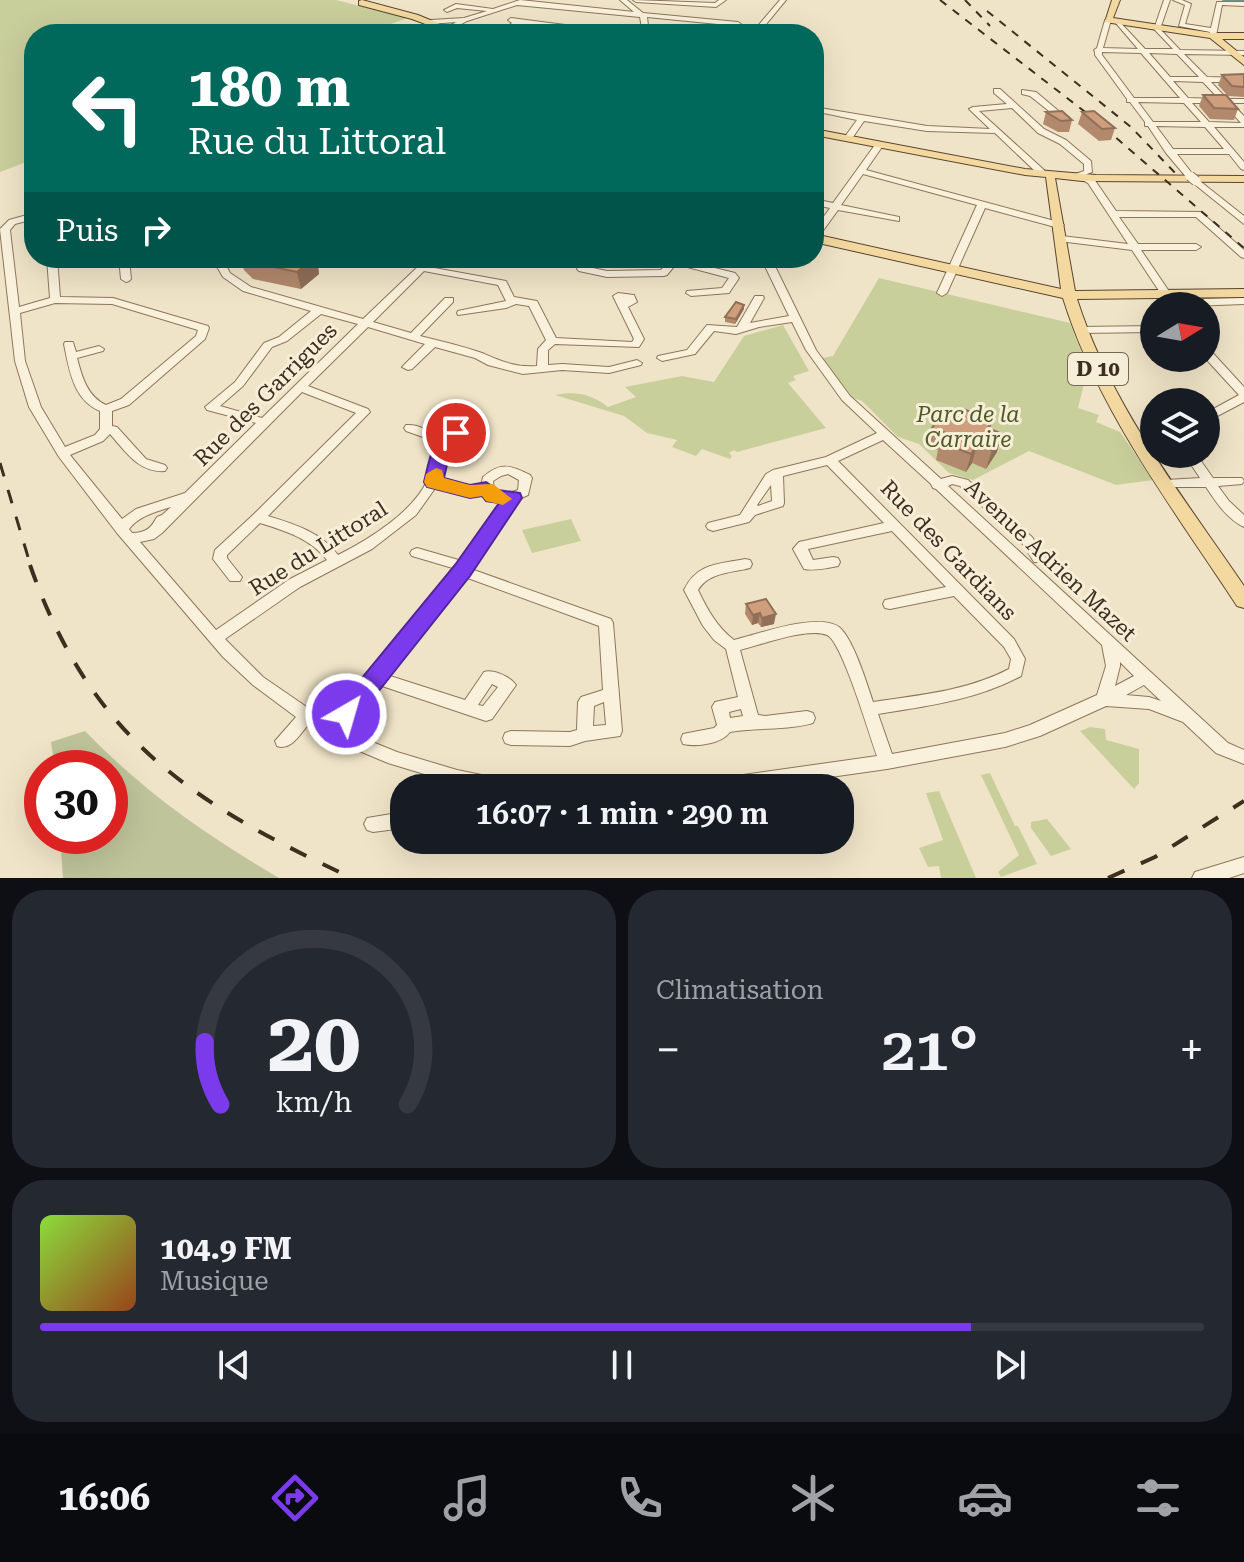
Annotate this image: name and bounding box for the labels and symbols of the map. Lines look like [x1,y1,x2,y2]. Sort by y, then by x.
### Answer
north arrow [1140,292,1220,372]
street label: Rue des Garrigues [189,318,342,471]
road number: D 10 [1068,353,1128,385]
pin [422,399,490,467]
park label: Parc de la Carraire [915,402,1020,452]
street label: Avenue Adrien Mazet [960,474,1142,646]
street label: Rue des Gardians [876,475,1022,625]
street label: Rue du Littoral [245,496,392,601]
position arrow [304,672,388,756]
speed limit sign: 30 [24,750,128,854]

